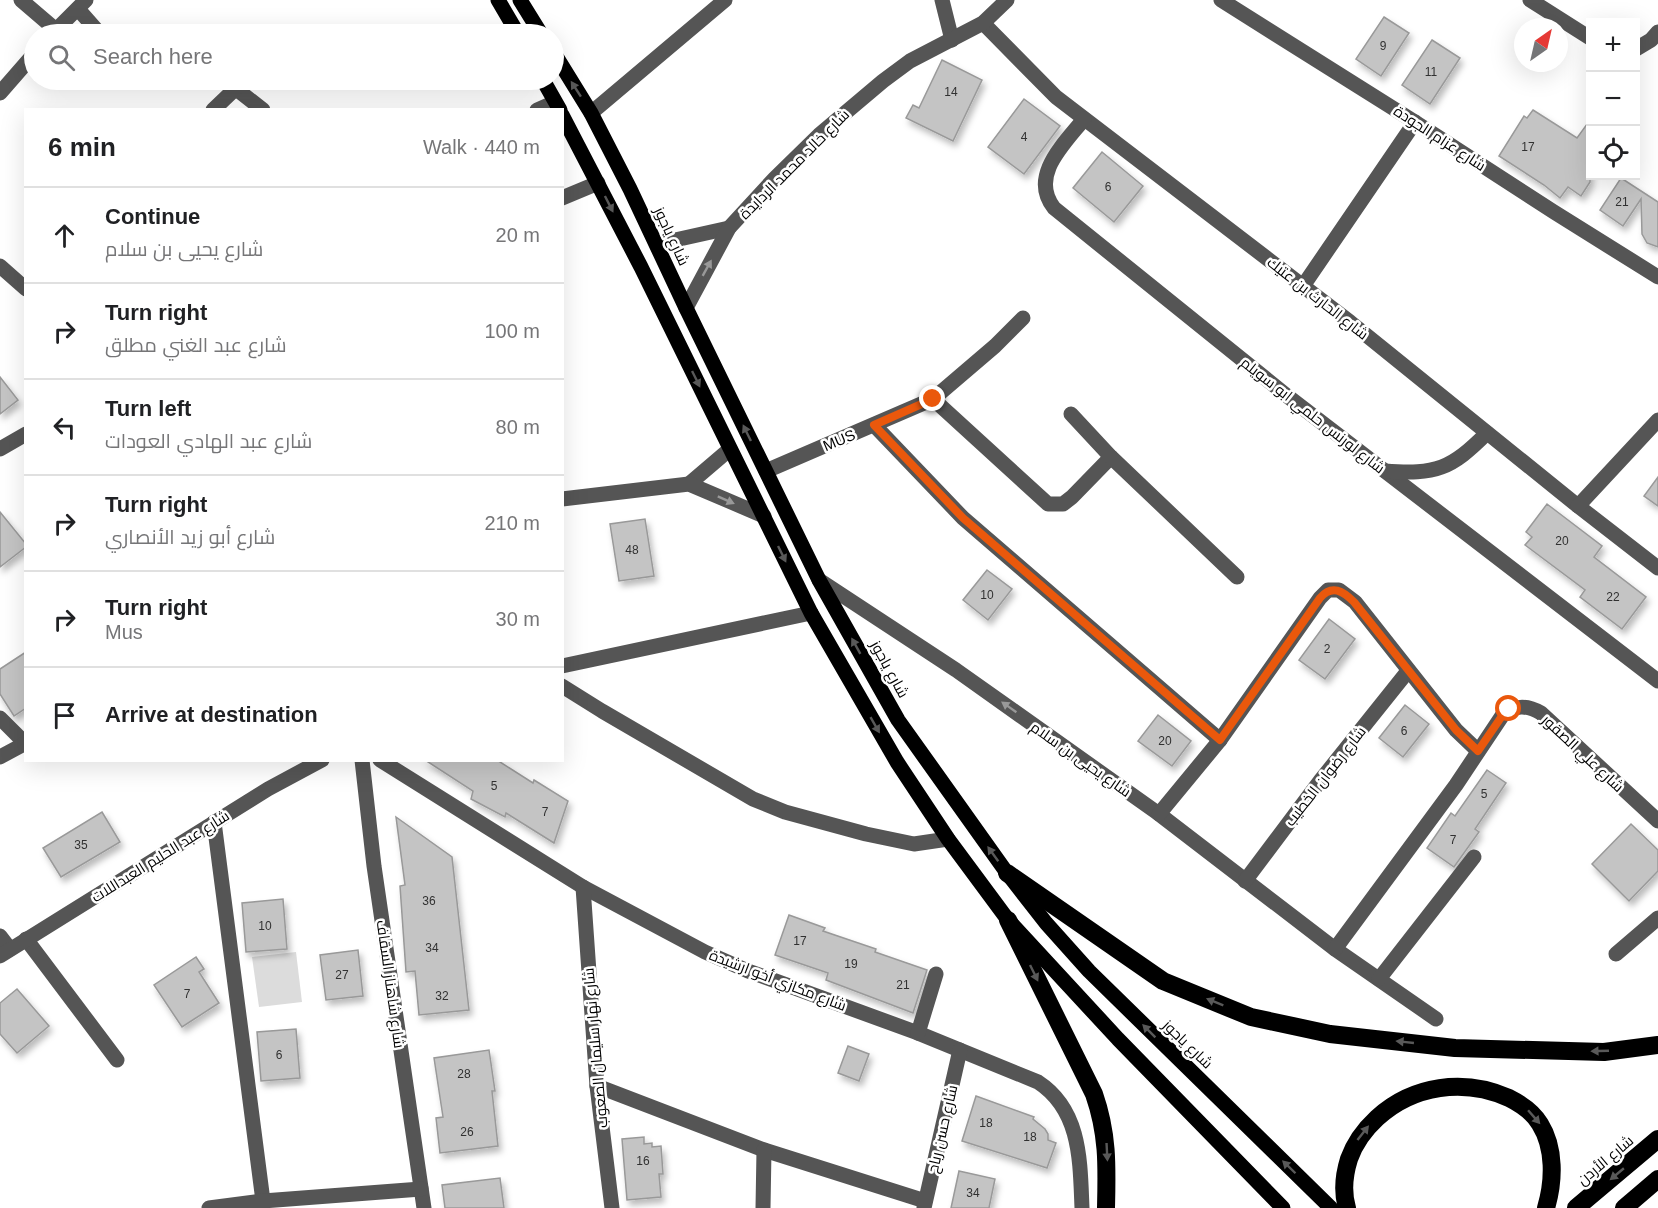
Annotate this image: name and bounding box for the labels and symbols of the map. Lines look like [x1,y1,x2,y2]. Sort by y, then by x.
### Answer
north arrow [1514,18,1568,72]
house number: 9 [1380,39,1387,53]
house number: 11 [1425,65,1438,79]
one-way arrow [571,81,582,97]
house number: 14 [944,85,958,99]
street label: شارع عزام الجودة [1389,102,1489,177]
street label: شارع خالد محمد الردايدة [736,106,854,224]
house number: 4 [1021,130,1028,144]
house number: 17 [1521,140,1535,154]
house number: 6 [1105,180,1112,194]
house number: 21 [1615,195,1629,209]
one-way arrow [604,196,614,213]
street label: شارع ياجوز [648,203,693,269]
street label: شارع الحارث بن عتيك [1262,253,1372,345]
one-way arrow [702,260,712,277]
street label: شارع لورنس حلمي ابو سويلم [1235,354,1388,480]
one-way arrow [691,370,700,387]
route end [919,385,945,411]
one-way arrow [742,424,751,441]
street label: MUS [820,426,858,454]
one-way arrow [718,495,736,505]
house number: 20 [1555,534,1569,548]
house number: 48 [625,543,639,557]
one-way arrow [777,545,787,562]
house number: 10 [980,588,994,602]
house number: 22 [1606,590,1620,604]
one-way arrow [851,637,861,654]
street label: شارع ياجوز [864,637,913,702]
house number: 2 [1324,642,1331,656]
route start [1495,695,1521,721]
one-way arrow [1001,701,1017,713]
street label: شارع علي الصقور [1535,710,1627,798]
one-way arrow [870,717,881,733]
street label: شارع يحيى بن سلام [1026,718,1134,802]
street label: شارع رضوان الخطيب [1281,723,1371,831]
house number: 6 [1401,724,1408,738]
house number: 20 [1158,734,1172,748]
house number: 5 [491,779,498,793]
house number: 5 [1481,787,1488,801]
house number: 7 [542,805,549,819]
street label: شارع عبد الحليم العبداللات [88,807,234,908]
house number: 7 [1450,833,1457,847]
house number: 35 [74,838,88,852]
one-way arrow [987,846,999,862]
house number: 36 [422,894,436,908]
house number: 10 [258,919,272,933]
street label: شارع شاهناز السقاف [371,919,408,1050]
house number: 17 [793,934,807,948]
house number: 34 [425,941,439,955]
street label: شارع مكازي أخو ارشيدة [706,945,849,1018]
house number: 19 [844,957,858,971]
one-way arrow [1029,964,1038,981]
street label: شارع نهار سليمان الصعوب [580,967,613,1129]
house number: 27 [335,968,349,982]
house number: 21 [896,978,910,992]
house number: 7 [184,987,191,1001]
house number: 32 [435,989,449,1003]
one-way arrow [1206,997,1224,1007]
street label: شارع ياجوز [1157,1015,1216,1074]
one-way arrow [1142,1024,1157,1038]
one-way arrow [1396,1038,1415,1047]
one-way arrow [1590,1047,1609,1056]
house number: 6 [276,1048,283,1062]
house number: 28 [457,1067,471,1081]
street label: شارع حسن رباح [924,1083,963,1175]
one-way arrow [1527,1109,1540,1124]
house number: 18 [979,1116,993,1130]
house number: 26 [460,1125,474,1139]
one-way arrow [1356,1126,1368,1141]
house number: 18 [1023,1130,1037,1144]
street label: شارع الأردن [1573,1132,1638,1191]
one-way arrow [1102,1143,1111,1162]
house number: 16 [636,1154,650,1168]
one-way arrow [1281,1160,1296,1174]
one-way arrow [1609,1167,1625,1180]
house number: 34 [966,1186,980,1200]

